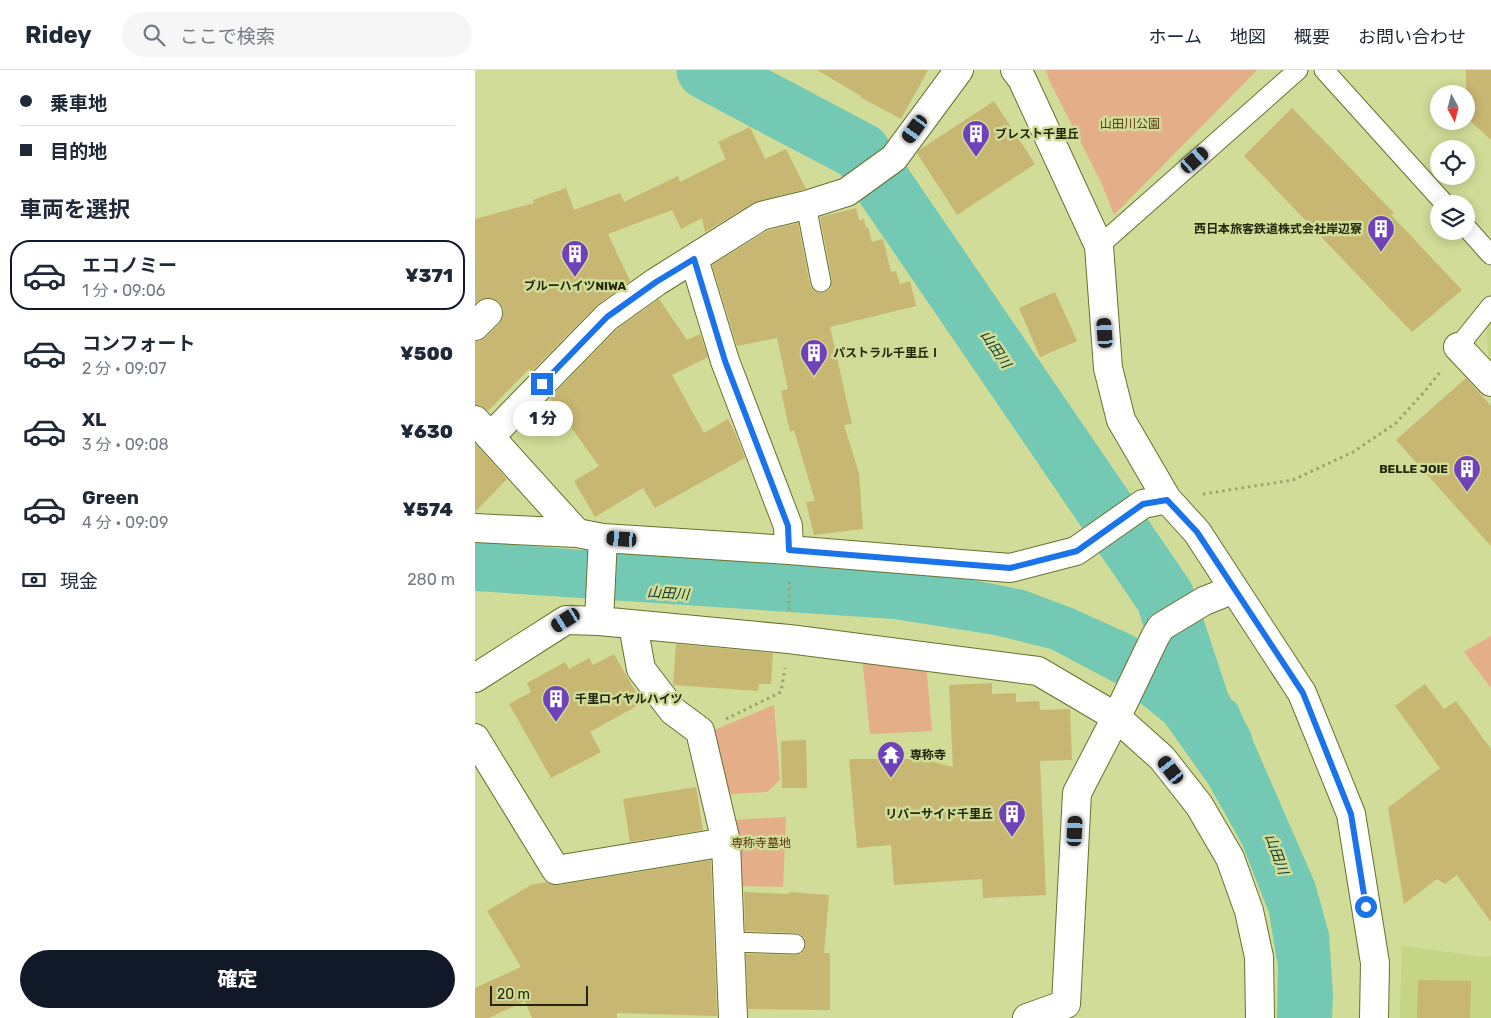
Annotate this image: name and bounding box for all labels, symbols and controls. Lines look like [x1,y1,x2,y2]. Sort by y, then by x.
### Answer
search box [122,12,472,57]
text: Ridey [25,21,92,49]
icon: search [140,21,168,49]
text: ここで検索 [180,25,275,48]
text: ホーム [1149,26,1202,48]
text: 地図 [1230,26,1266,48]
text: 概要 [1294,26,1330,48]
text: お問い合わせ [1358,26,1466,48]
north arrow [1430,85,1475,130]
map controls [1430,85,1475,240]
text: 乗車地 [50,92,107,115]
car [900,112,929,146]
park label: 山田川公園 [1100,117,1160,131]
building icon: ブレスト千里丘 [961,119,991,158]
place label: ブレスト千里丘 [995,127,1079,141]
text: 目的地 [50,140,107,163]
button: locate [1430,140,1475,185]
car [1178,144,1211,176]
button: layers [1430,195,1475,240]
text: 車両を選択 [20,196,130,223]
building icon: 西日本旅客鉄道株式会社岸辺寮 [1366,214,1396,253]
place label: 西日本旅客鉄道株式会社岸辺寮 [1194,222,1362,236]
building icon: ブルーハイツNIWA [560,239,590,278]
icon: car [22,253,67,298]
text: エコノミー [82,254,177,277]
text: ¥371 [405,264,453,287]
place label: ブルーハイツNIWA [524,279,627,293]
text: 1 分 · 09:06 [82,281,165,300]
car [1096,318,1113,348]
water label: 山田川 [977,327,1015,373]
icon: car [22,331,67,376]
text: コンフォート [82,332,195,355]
building icon: パストラル千里丘Ⅰ [799,338,829,377]
text: ¥500 [400,342,453,365]
place label: パストラル千里丘Ⅰ [833,346,941,360]
text: 2 分 · 09:07 [82,359,167,378]
route end [531,373,553,395]
callout: 1 分 [512,402,572,436]
text: XL [82,408,106,431]
icon: car [22,409,67,454]
text: 1 分 [529,409,557,428]
text: ¥630 [400,420,453,443]
text: 3 分 · 09:08 [82,435,169,454]
building icon: BELLE JOIE [1452,454,1482,493]
place label: BELLE JOIE [1379,462,1448,476]
text: Green [82,486,139,509]
icon: car [22,487,67,532]
text: ¥574 [402,498,453,521]
text: 4 分 · 09:09 [82,513,168,532]
car [606,530,637,548]
icon: cash [20,566,48,594]
text: 現金 [60,570,98,593]
text: 280 m [407,570,455,589]
water label: 山田川 [646,584,692,604]
car [549,606,582,634]
building icon: 千里ロイヤルハイツ [541,684,571,723]
place label: 千里ロイヤルハイツ [575,692,682,706]
temple icon: 専称寺 [876,740,906,779]
place label: 専称寺 [910,748,946,762]
car [1155,754,1186,786]
building icon: リバーサイド千里丘 [997,799,1027,838]
place label: リバーサイド千里丘 [885,807,993,821]
car [1066,816,1083,846]
water label: 山田川 [1261,832,1292,879]
park label: 専称寺墓地 [731,836,791,850]
route start [1355,896,1377,918]
button: 確定 [20,950,455,1008]
scale bar [490,983,587,1006]
text: 20 m [497,986,530,1003]

